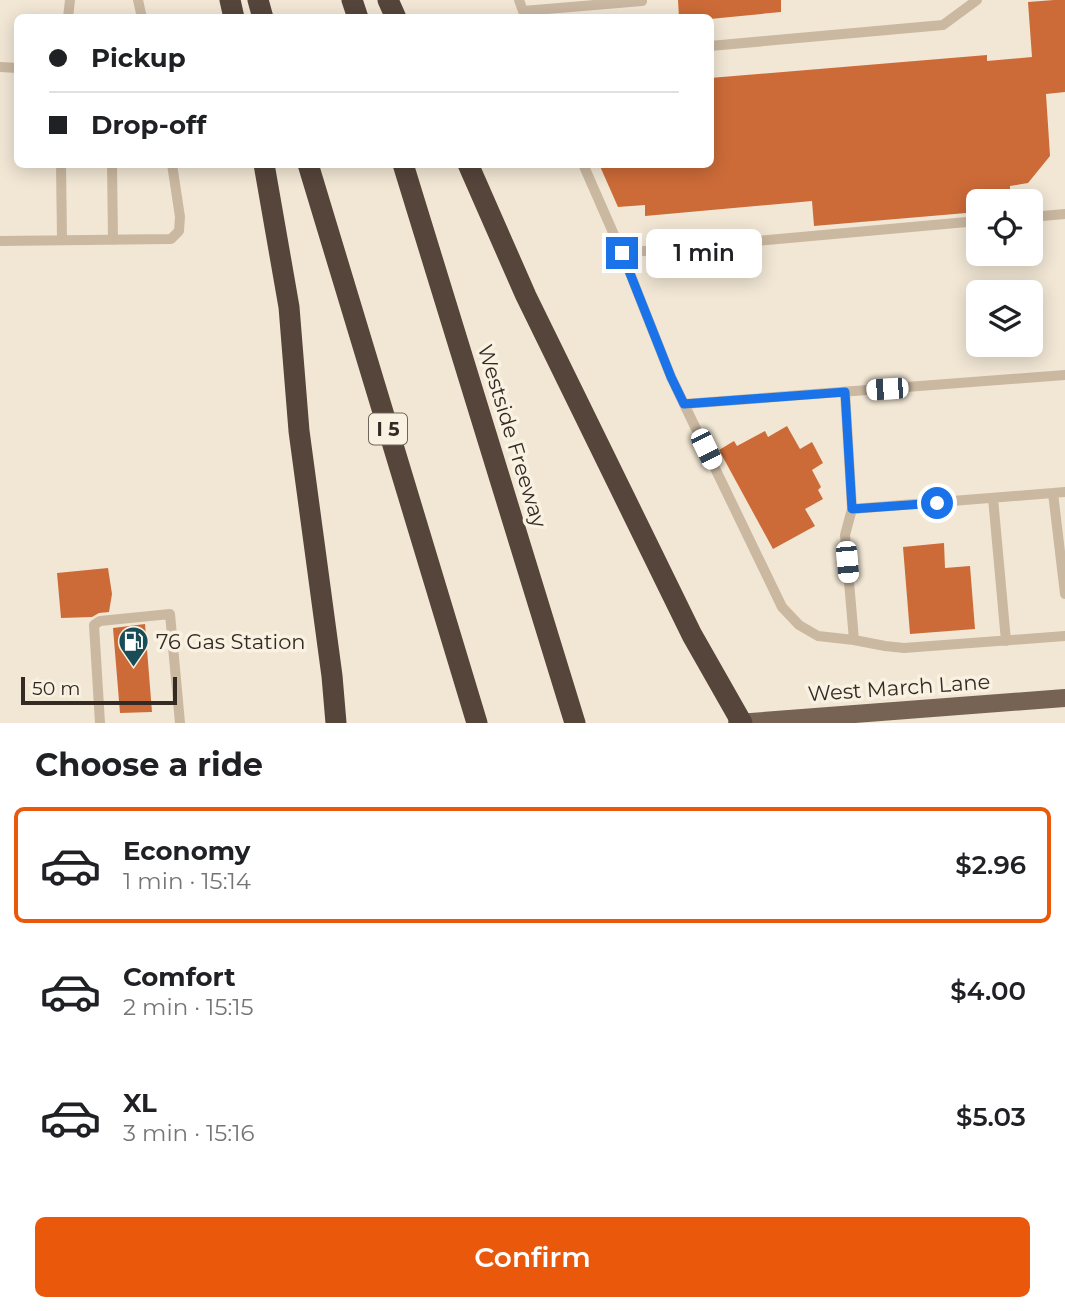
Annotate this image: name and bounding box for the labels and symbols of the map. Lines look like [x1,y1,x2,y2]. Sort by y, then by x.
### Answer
callout: 1 min [646,229,762,278]
route end [606,237,638,269]
street label: Westside Freeway [473,341,552,531]
car [866,377,909,401]
road number: I 5 [369,414,407,444]
car [688,426,725,472]
route start [921,487,953,519]
car [835,540,860,584]
fuel station icon: 76 Gas Station [116,625,150,669]
place label: 76 Gas Station [156,629,306,654]
street label: West March Lane [807,669,991,706]
scale bar [21,674,177,706]

